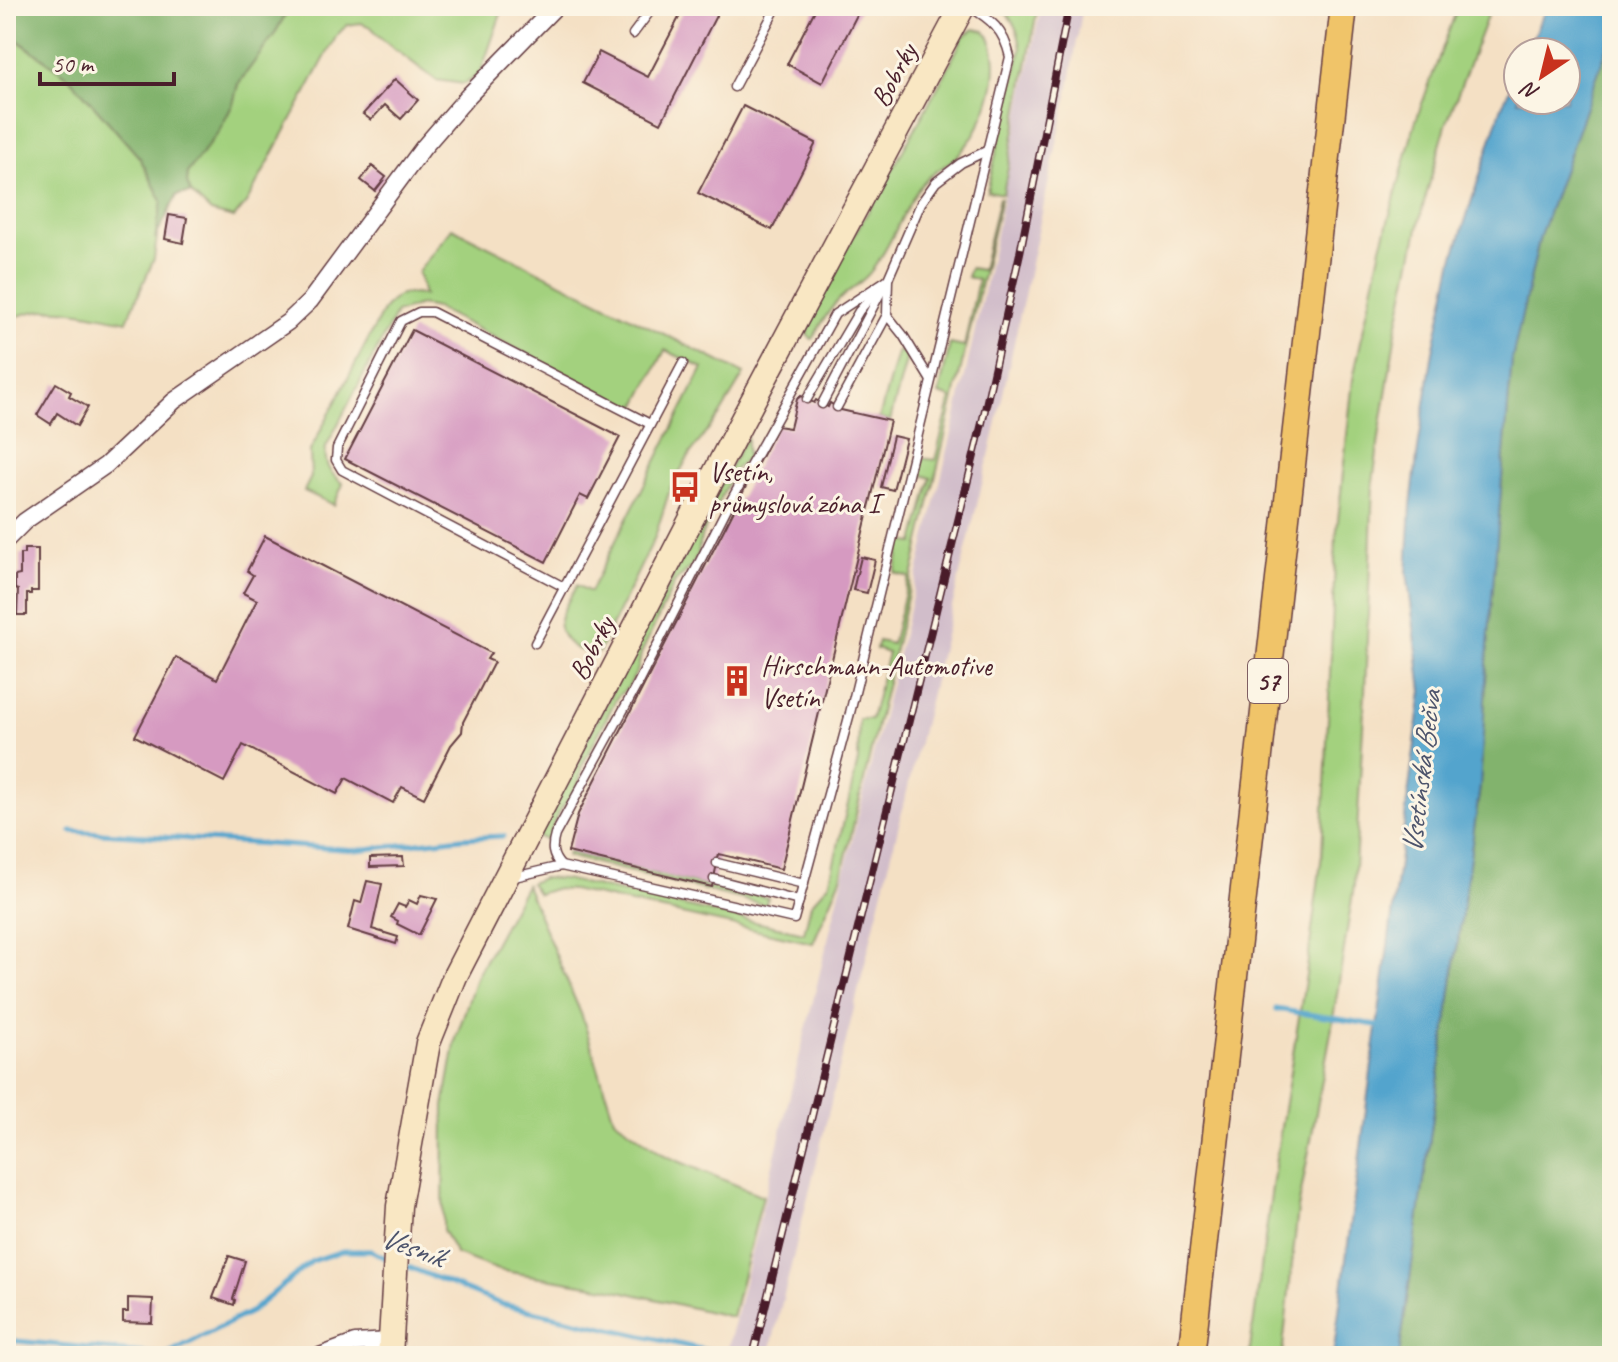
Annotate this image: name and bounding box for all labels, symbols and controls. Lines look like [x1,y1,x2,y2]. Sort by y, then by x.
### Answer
scale bar [40,36,174,86]
street label: Bobrky [862,36,926,113]
north arrow [1502,36,1582,116]
text: 50 m [52,49,95,79]
text: N [1515,74,1545,107]
place label: Vsetín, průmyslová zóna I [709,454,885,521]
bus stop icon: Vsetín, průmyslová zóna I [668,470,702,504]
street label: Bobrky [561,608,623,686]
place label: Hirschmann-Automotive Vsetín [761,648,993,715]
road number: 57 [1248,659,1288,703]
building icon: Hirschmann-Automotive Vsetín [720,664,754,698]
water label: Vsetínská Bečva [1392,686,1450,855]
water label: Vesník [377,1218,454,1277]

